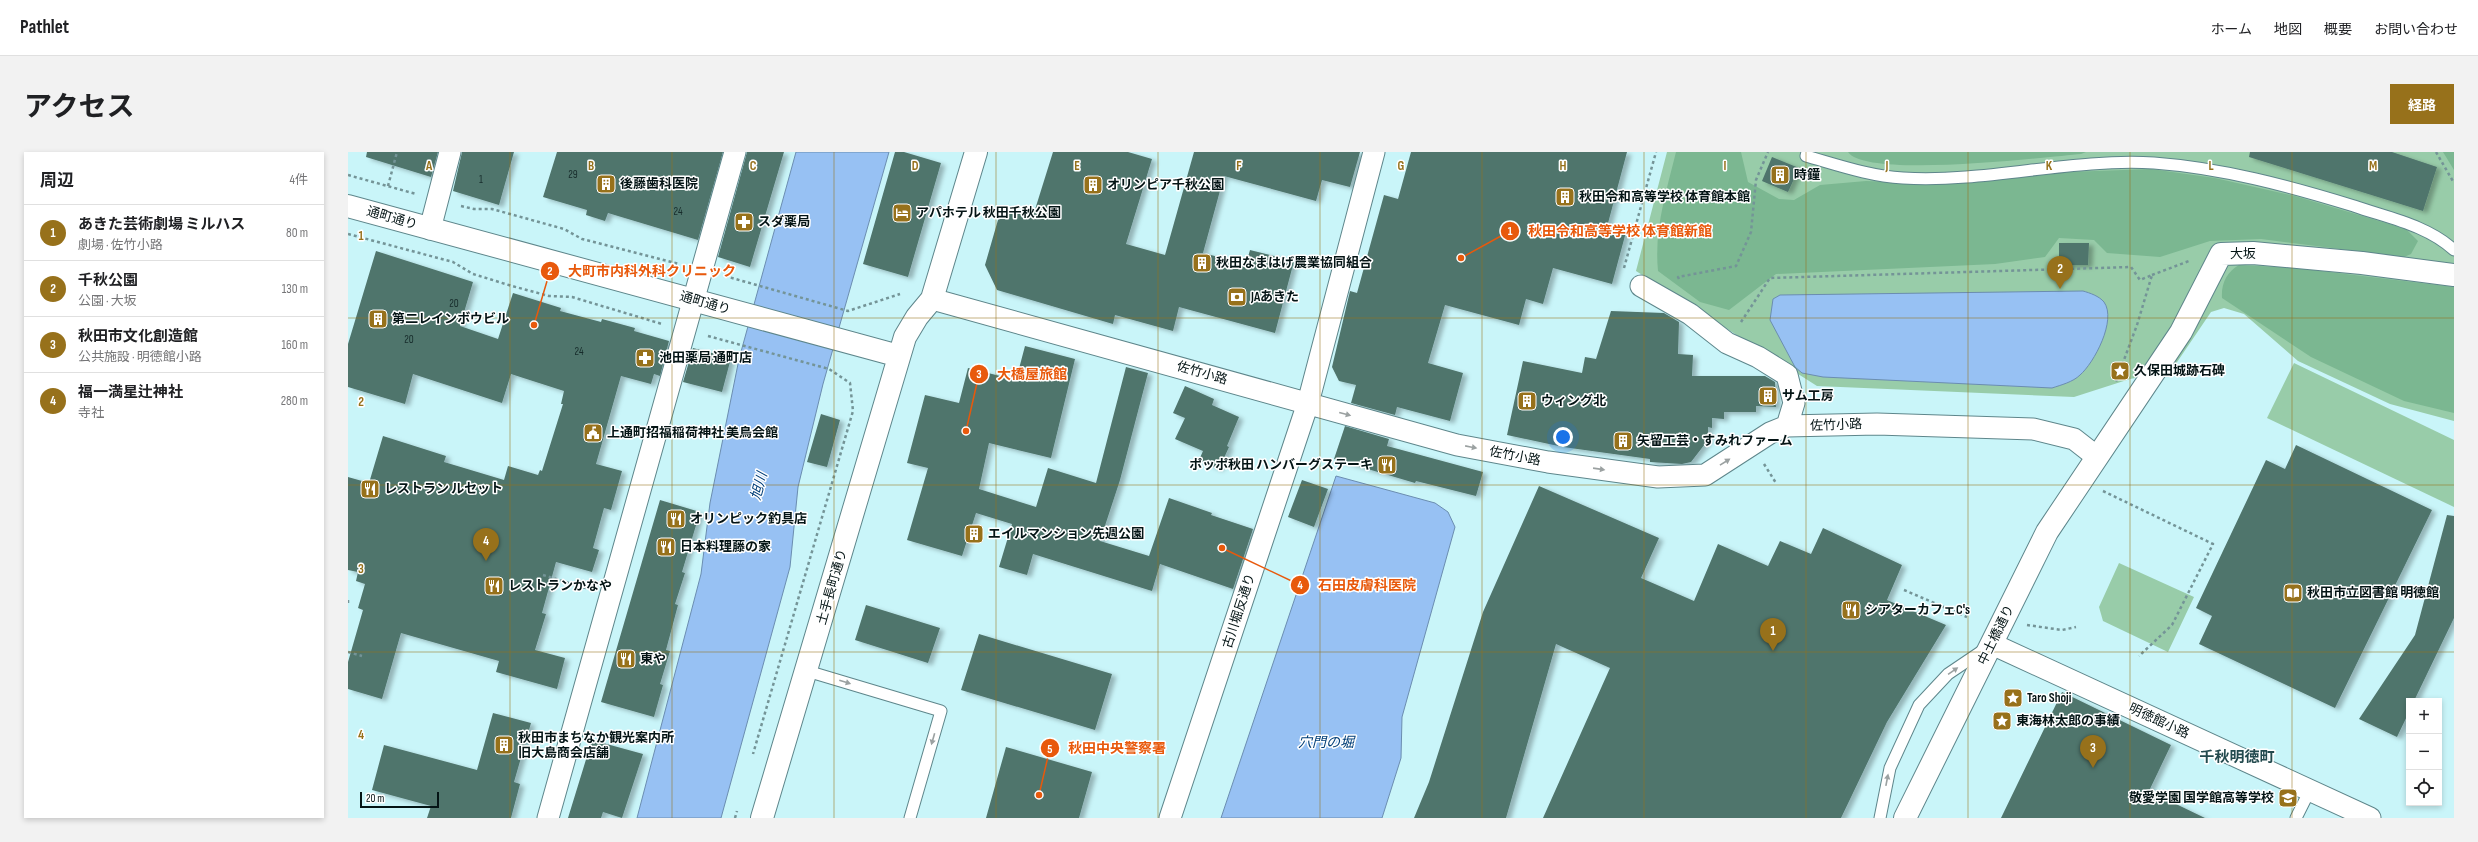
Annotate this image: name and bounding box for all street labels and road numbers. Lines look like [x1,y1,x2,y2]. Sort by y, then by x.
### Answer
street label: 通町通り [365,203,419,233]
street label: 大坂 [2230,246,2256,262]
street label: 通町通り [678,288,732,318]
street label: 佐竹小路 [1175,358,1229,388]
street label: 佐竹小路 [1810,416,1862,434]
street label: 佐竹小路 [1488,443,1542,469]
street label: 土手長町通り [814,547,850,627]
street label: 古川堀反通り [1219,571,1259,651]
street label: 中土橋通り [1975,602,2017,668]
street label: 明徳館小路 [2126,700,2192,742]

